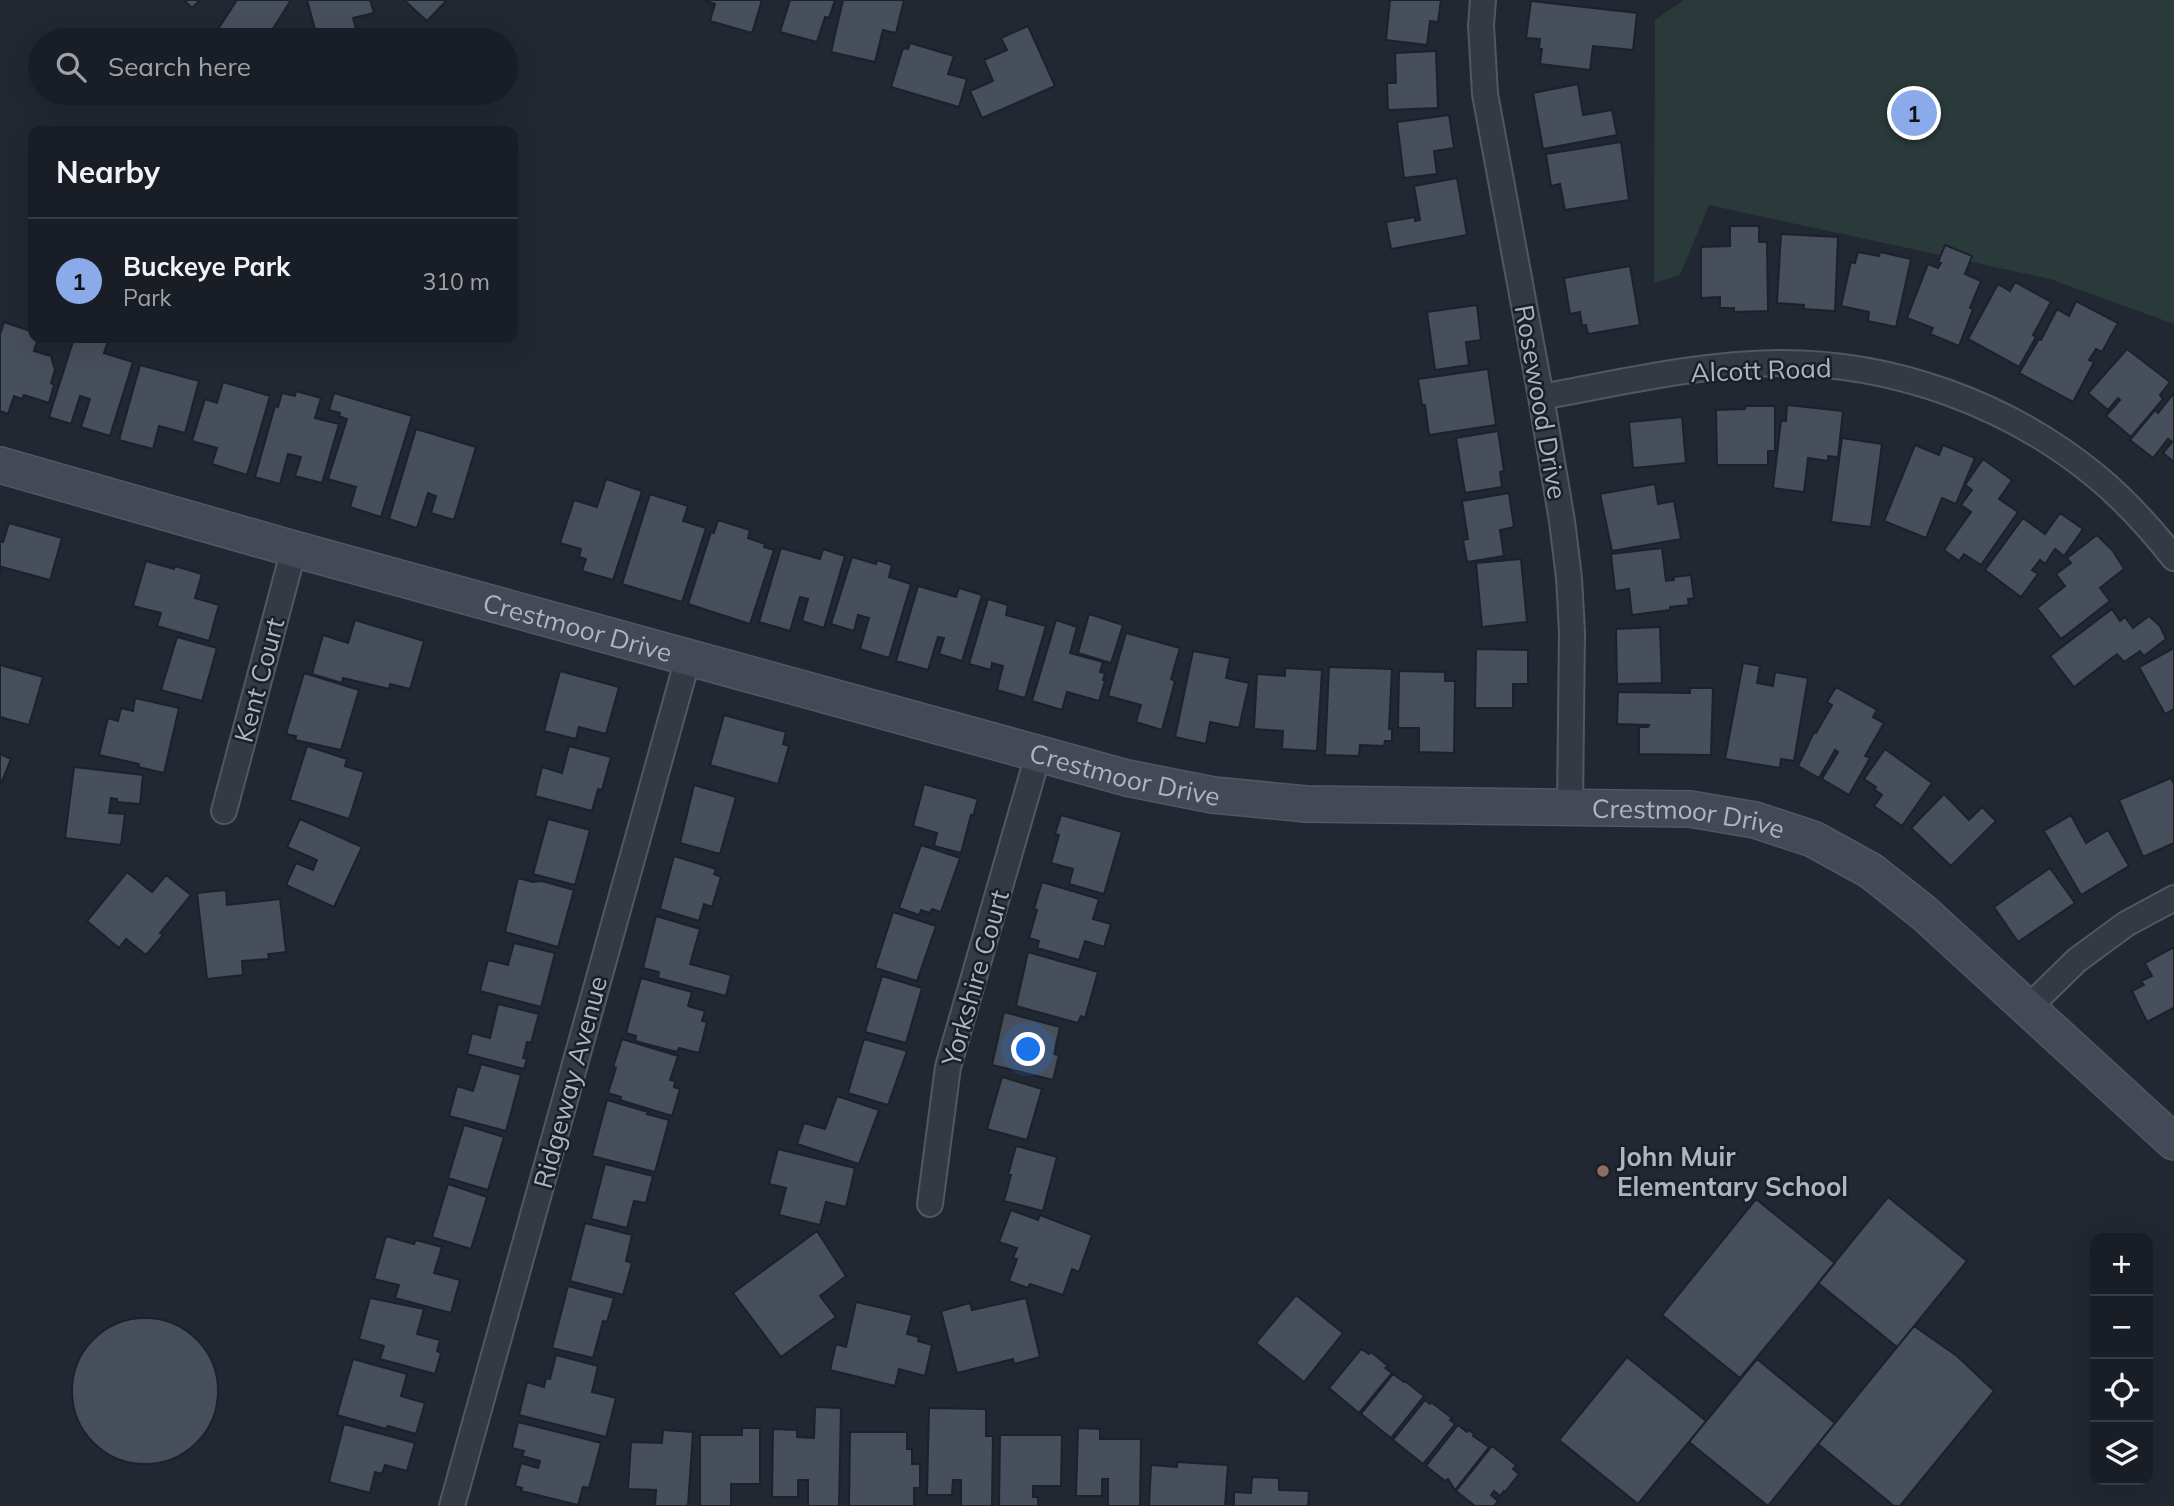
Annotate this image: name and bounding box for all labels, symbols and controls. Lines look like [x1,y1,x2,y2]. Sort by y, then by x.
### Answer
search box [28,28,518,105]
icon: search [52,48,90,86]
text: Search here [108,50,251,83]
pin: 1 [1891,87,1937,139]
text: Nearby [56,153,160,191]
text: Buckeye Park [123,250,290,283]
text: 1 [72,267,86,296]
text: 310 m [422,267,490,296]
text: Park [123,283,171,312]
street label: Rosewood Drive [1508,302,1574,502]
street label: Alcott Road [1690,351,1832,389]
street label: Crestmoor Drive [479,585,676,669]
street label: Kent Court [227,614,291,746]
street label: Crestmoor Drive [1026,736,1223,813]
street label: Crestmoor Drive [1592,791,1789,845]
street label: Yorkshire Court [934,886,1016,1071]
street label: Ridgeway Avenue [526,972,614,1192]
your location [1011,1032,1045,1066]
place label: John Muir Elementary School [1617,1140,1848,1203]
marker: John Muir Elementary School [1595,1163,1611,1179]
map controls [2090,1233,2153,1485]
button: + [2090,1233,2153,1296]
button: − [2090,1296,2153,1359]
button: locate [2090,1359,2153,1422]
button: layers [2090,1422,2153,1485]

